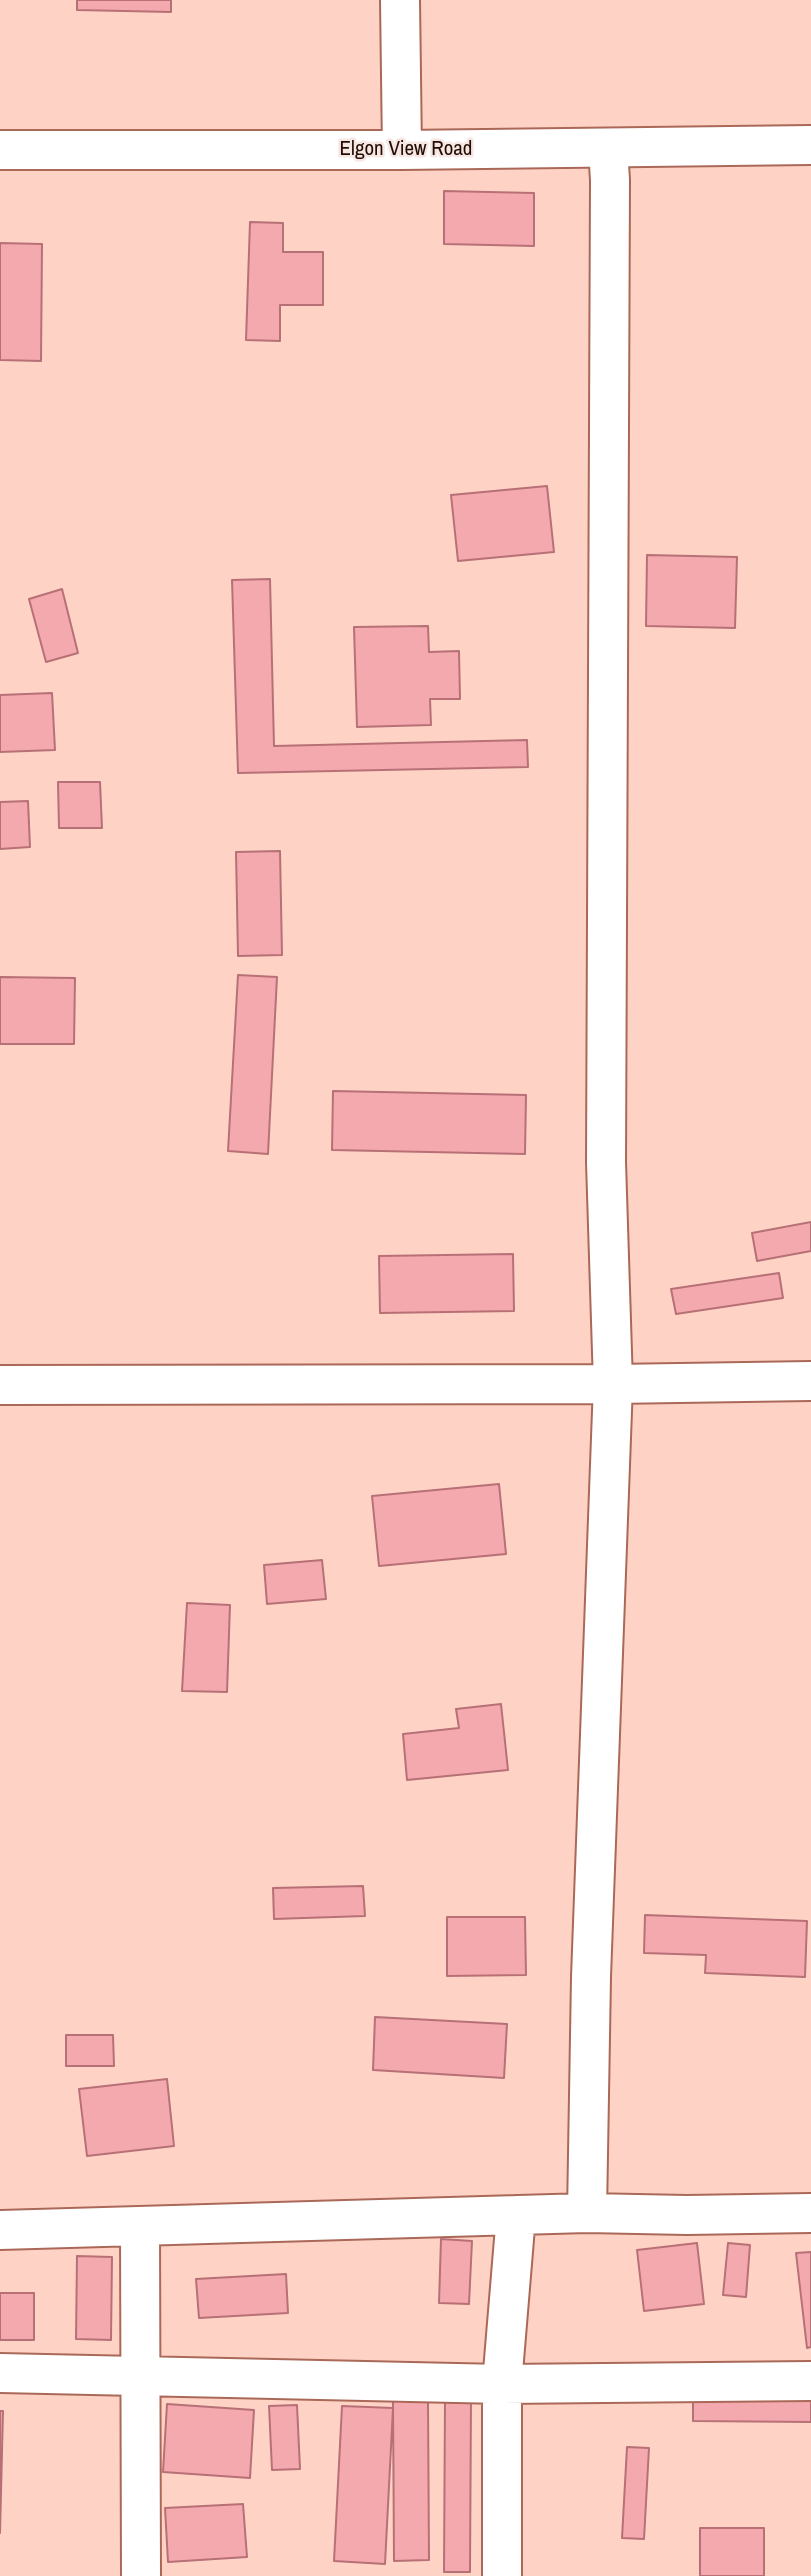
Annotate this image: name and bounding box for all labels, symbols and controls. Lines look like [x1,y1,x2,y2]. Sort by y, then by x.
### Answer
street label: Elgon View Road [340,136,472,162]

